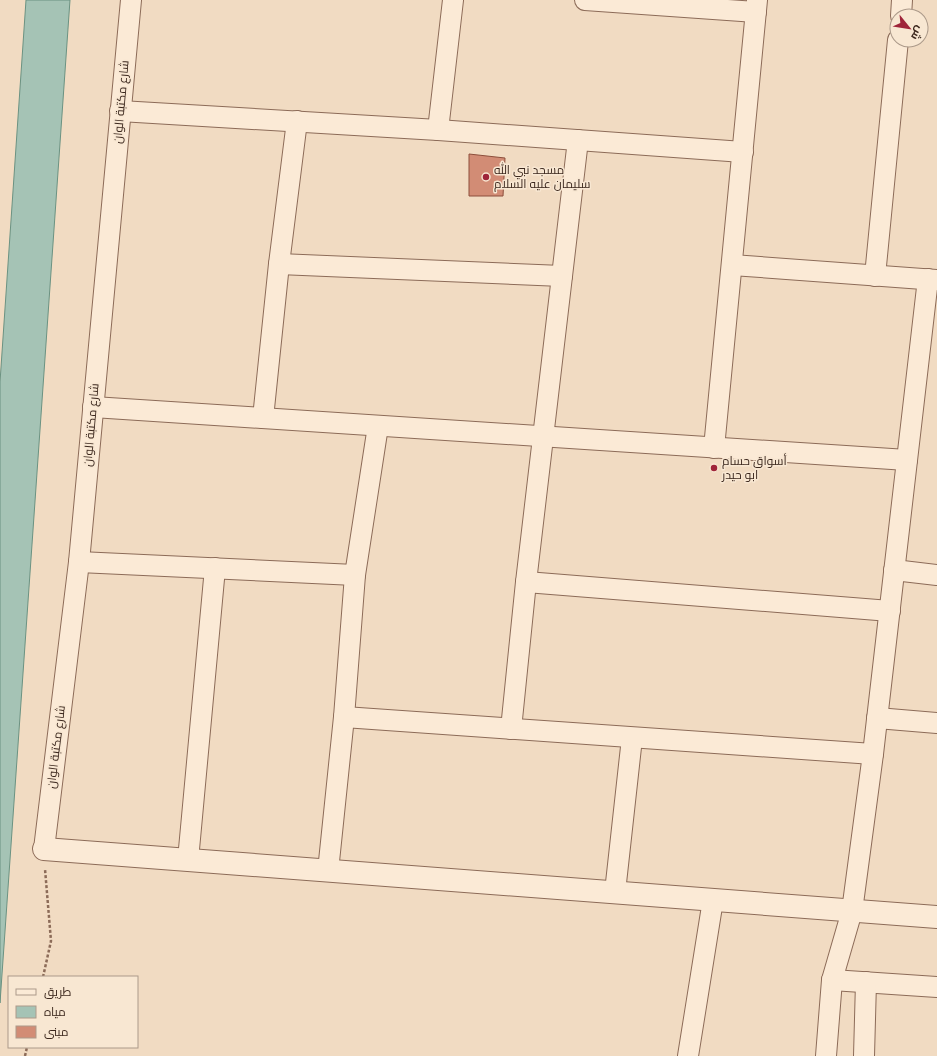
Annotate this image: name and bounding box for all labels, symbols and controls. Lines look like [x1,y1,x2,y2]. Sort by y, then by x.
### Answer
north arrow [889,8,929,48]
text: ش [908,23,926,42]
street label: شارع مكتبة الوان [110,60,133,144]
place label: مسجد نبي الله سليمان عليه السلام [494,162,591,192]
marker: مسجد نبي الله سليمان عليه السلام [481,172,491,182]
street label: شارع مكتبة الوان [80,383,103,467]
place label: أسواق حسام ابو حيدر [721,453,787,482]
marker: أسواق حسام ابو حيدر [709,463,719,473]
street label: شارع مكتبة الوان [44,705,69,789]
legend [8,976,138,1048]
text: طريق [44,985,72,999]
text: مياه [44,1005,66,1019]
text: مبنى [44,1025,69,1039]

